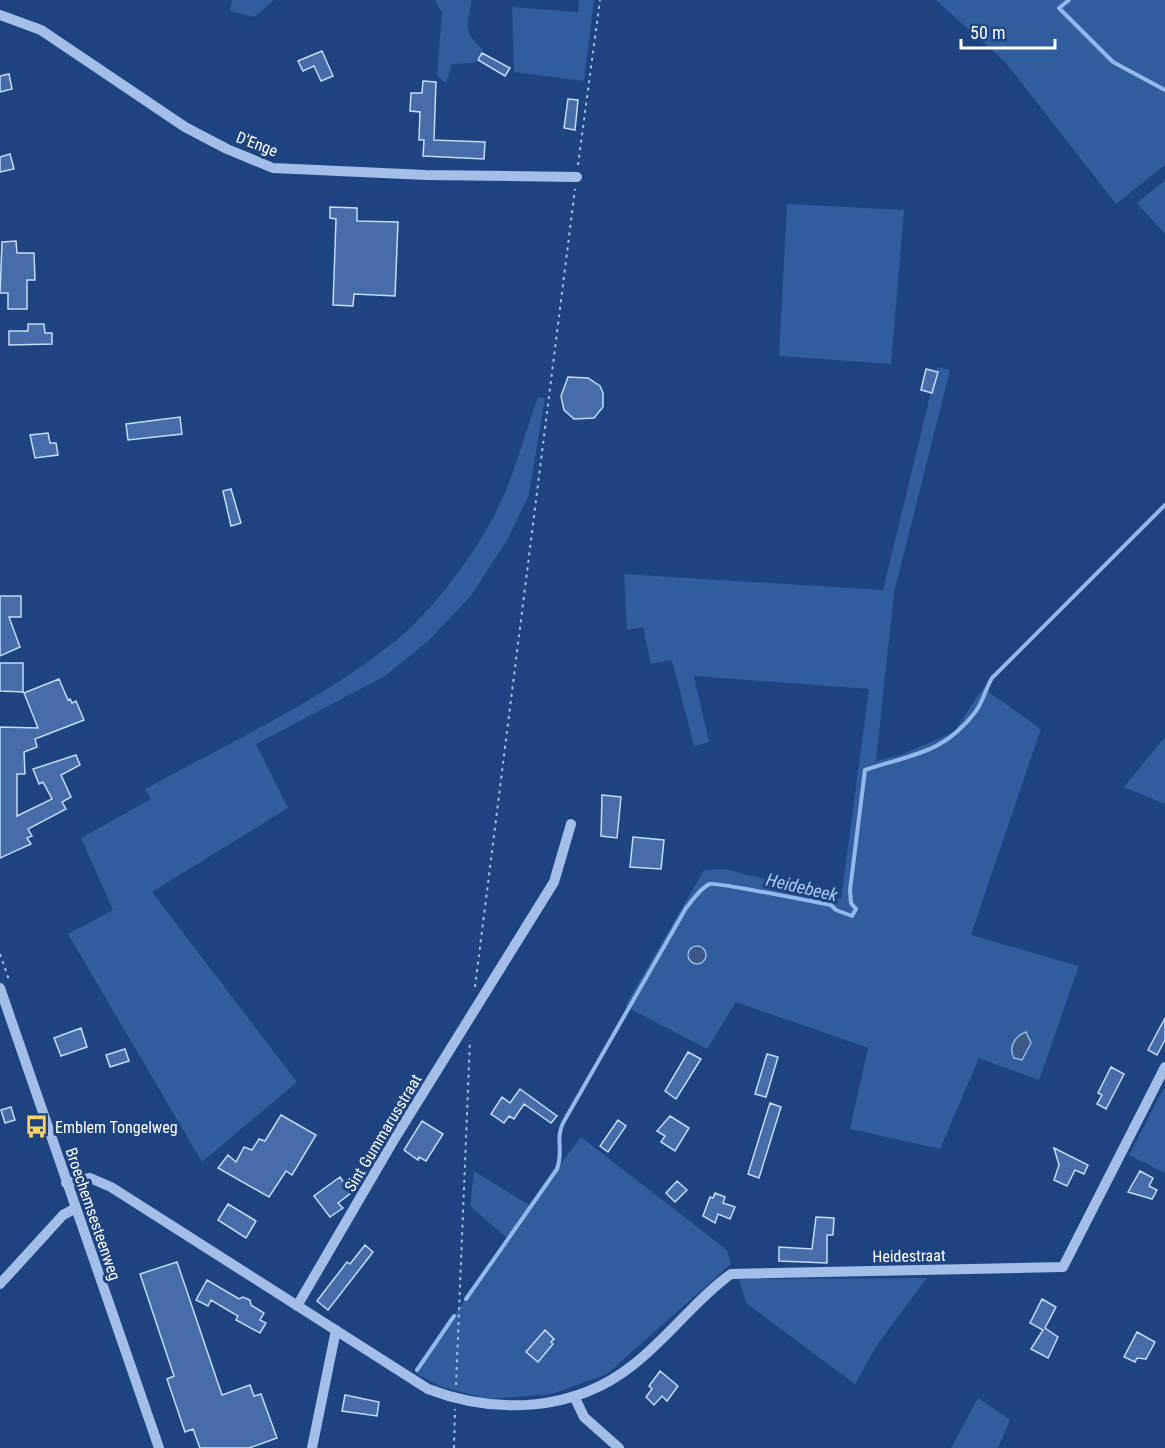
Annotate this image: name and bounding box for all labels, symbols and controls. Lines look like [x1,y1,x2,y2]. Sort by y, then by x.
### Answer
scale bar [961,12,1056,50]
text: 50 m [970,22,1005,43]
street label: D'Enge [234,127,280,161]
water label: Heidebeek [764,869,841,906]
street label: Sint Gummarusstraat [340,1071,426,1195]
bus stop icon: Emblem Tongelweg [24,1114,50,1140]
place label: Emblem Tongelweg [55,1118,178,1137]
street label: Broechemsesteenweg [61,1145,125,1283]
street label: Heidestraat [872,1246,946,1266]

